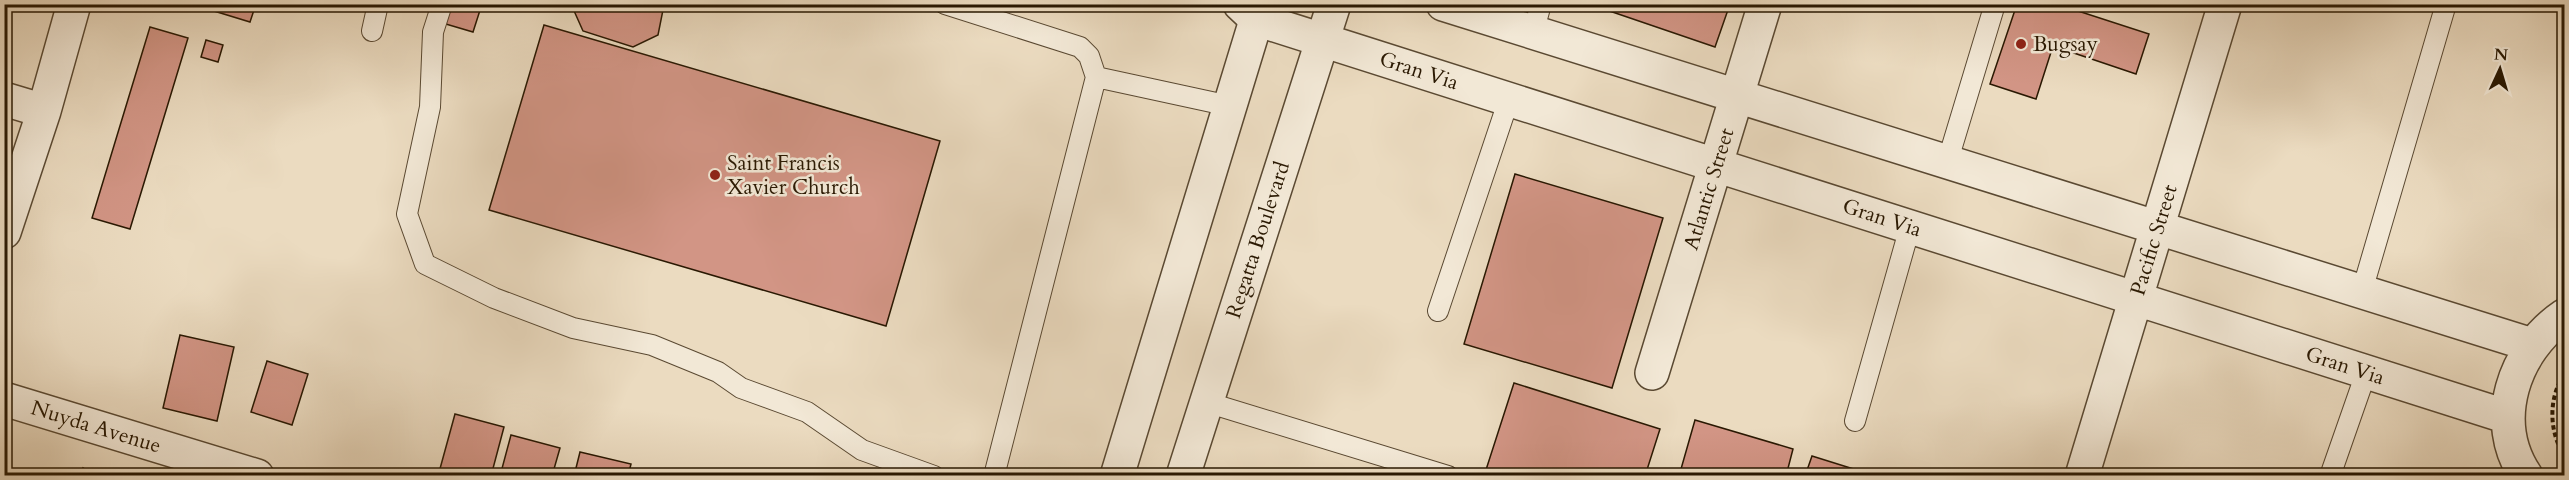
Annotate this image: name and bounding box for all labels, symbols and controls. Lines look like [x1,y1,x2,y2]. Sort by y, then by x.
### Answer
place label: Bugsay [2033,30,2098,59]
marker: Bugsay [2014,37,2028,51]
north arrow [2470,39,2530,99]
text: N [2493,44,2509,66]
street label: Gran Via [1376,45,1462,97]
street label: Atlantic Street [1677,124,1741,254]
place label: Saint Francis Xavier Church [727,149,860,202]
street label: Regatta Boulevard [1219,158,1297,322]
marker: Saint Francis Xavier Church [708,168,722,182]
street label: Pacific Street [2123,181,2185,299]
street label: Gran Via [1839,192,1925,244]
street label: Gran Via [2302,340,2388,392]
street label: Nuyda Avenue [27,393,165,461]

